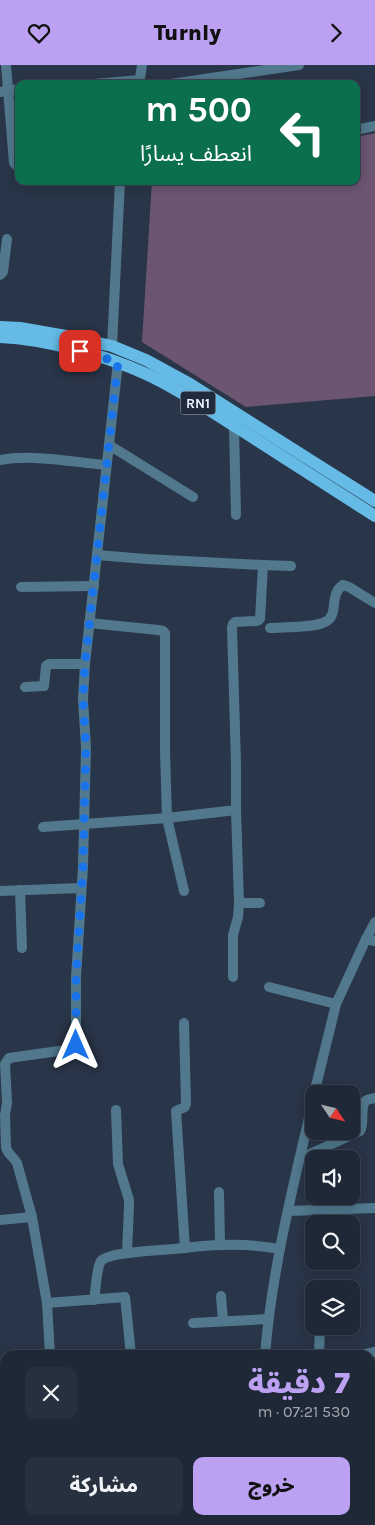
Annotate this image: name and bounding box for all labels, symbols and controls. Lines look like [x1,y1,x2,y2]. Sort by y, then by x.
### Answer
icon: heart [25,19,53,47]
icon: forward [322,19,350,47]
text: Turnly [154,20,221,46]
text: 500 m [145,89,252,130]
icon: left [270,100,335,165]
text: انعطف يسارًا [140,141,252,167]
pin [59,330,101,372]
icon: arrive [66,337,94,365]
road number: RN1 [180,391,216,414]
position arrow [49,1018,101,1070]
north arrow [305,1085,360,1140]
map controls [305,1085,360,1335]
button: sound [305,1150,360,1205]
button: search [305,1215,360,1270]
button: layers [305,1280,360,1335]
text: 7 دقيقة [248,1365,350,1401]
button: close [25,1367,77,1419]
text: 530 m · 07:21 [258,1402,350,1421]
button: مشاركة [25,1457,183,1515]
button: خروج [193,1457,350,1515]

